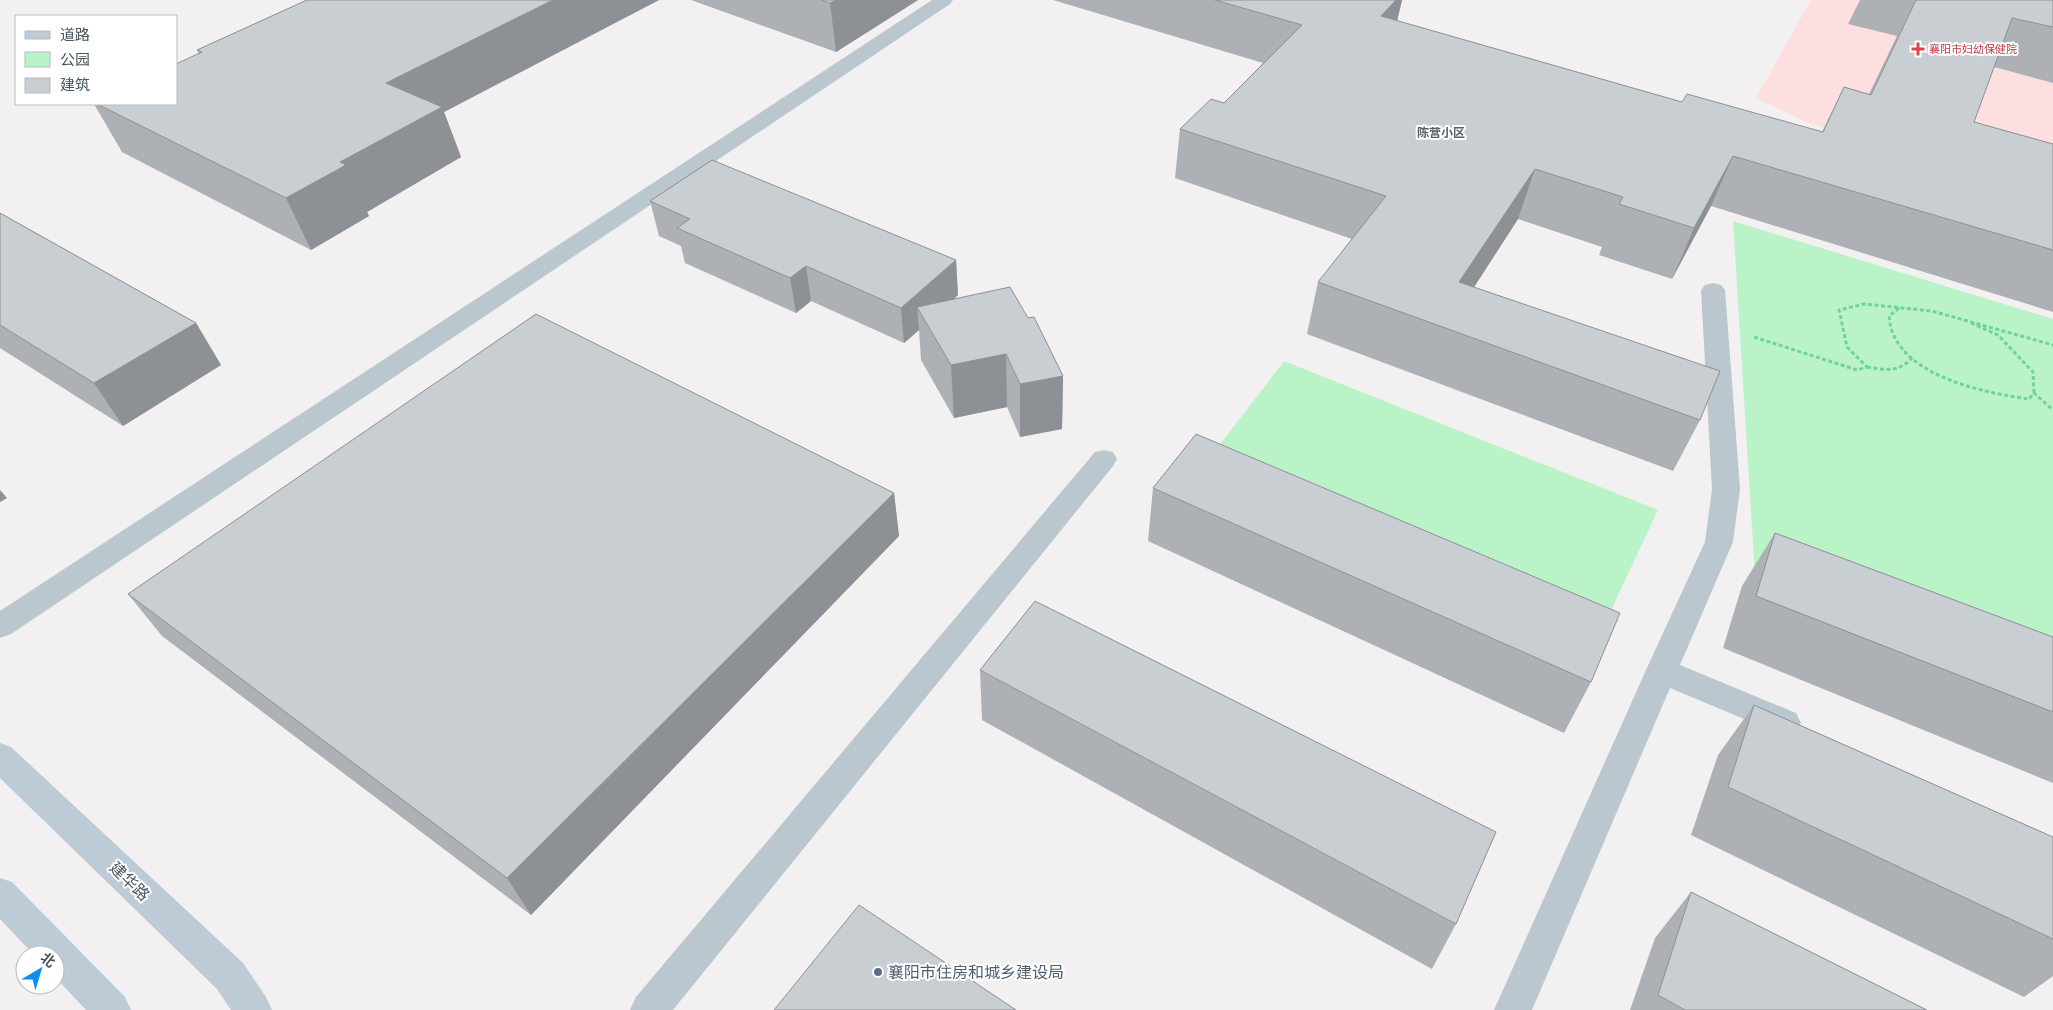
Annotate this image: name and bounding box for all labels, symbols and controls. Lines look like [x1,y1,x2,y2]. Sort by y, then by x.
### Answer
legend [15,15,178,105]
text: 道路 [60,26,90,44]
marker: 襄阳市妇幼保健院 [1911,42,1925,56]
place label: 襄阳市妇幼保健院 [1929,43,2017,56]
text: 公园 [60,51,90,69]
text: 建筑 [60,76,90,94]
district label: 陈营小区 [1417,126,1465,141]
street label: 建华路 [105,858,154,906]
north arrow [15,945,65,995]
text: 北 [37,949,58,971]
place label: 襄阳市住房和城乡建设局 [888,963,1064,983]
marker: 襄阳市住房和城乡建设局 [872,966,884,978]

